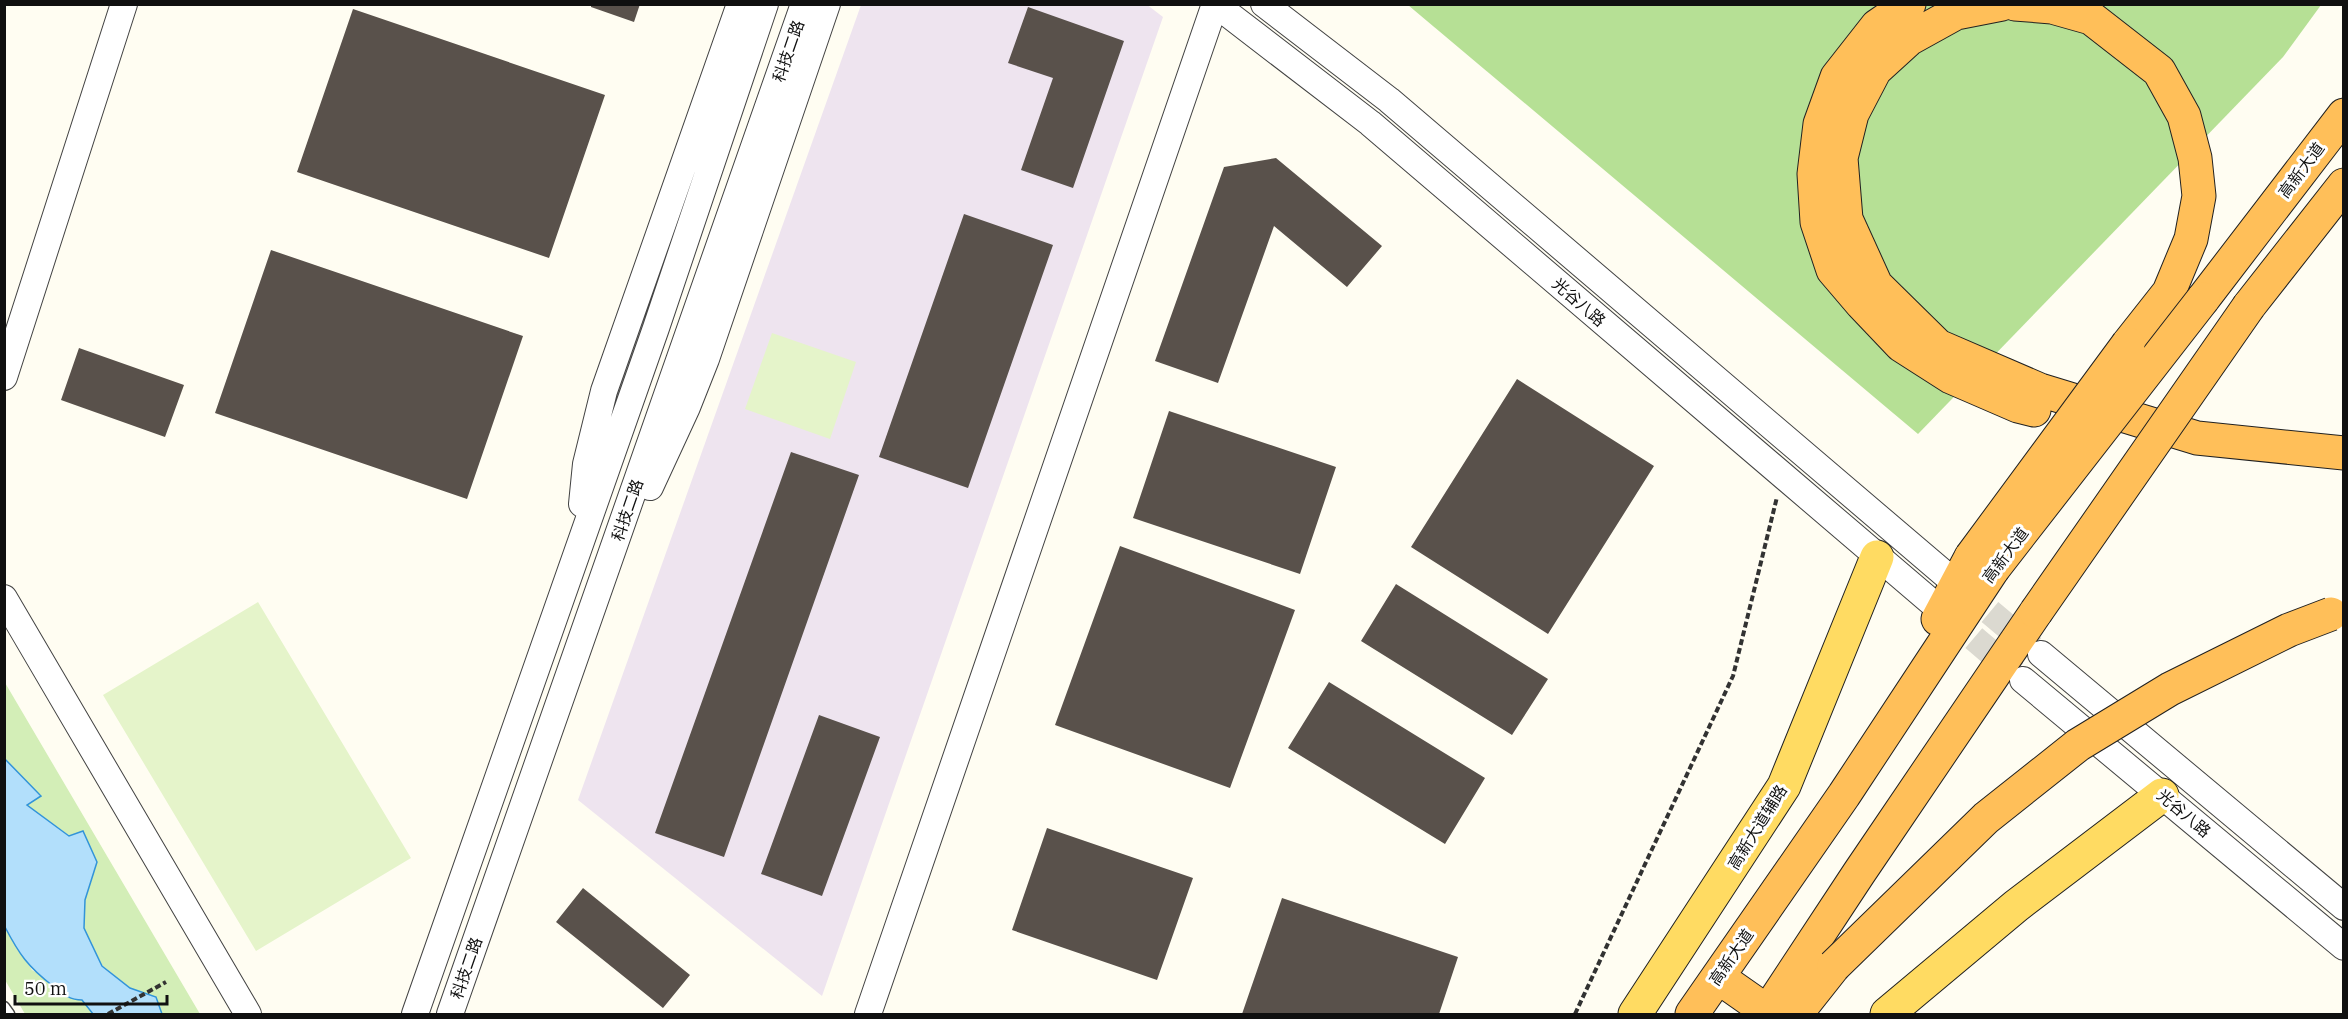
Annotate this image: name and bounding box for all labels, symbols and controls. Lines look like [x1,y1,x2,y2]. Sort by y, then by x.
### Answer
street label: 科技二路 [768,17,808,85]
street label: 高新大道 [2274,138,2328,202]
street label: 光谷八路 [1548,273,1610,331]
street label: 科技二路 [607,476,647,544]
street label: 高新大道 [1978,523,2032,587]
street label: 高新大道辅路 [1723,781,1791,873]
street label: 光谷八路 [2153,785,2215,841]
street label: 高新大道 [1704,925,1758,989]
street label: 科技二路 [446,934,486,1002]
scale bar [15,968,166,1006]
text: 50 m [24,977,67,1000]

